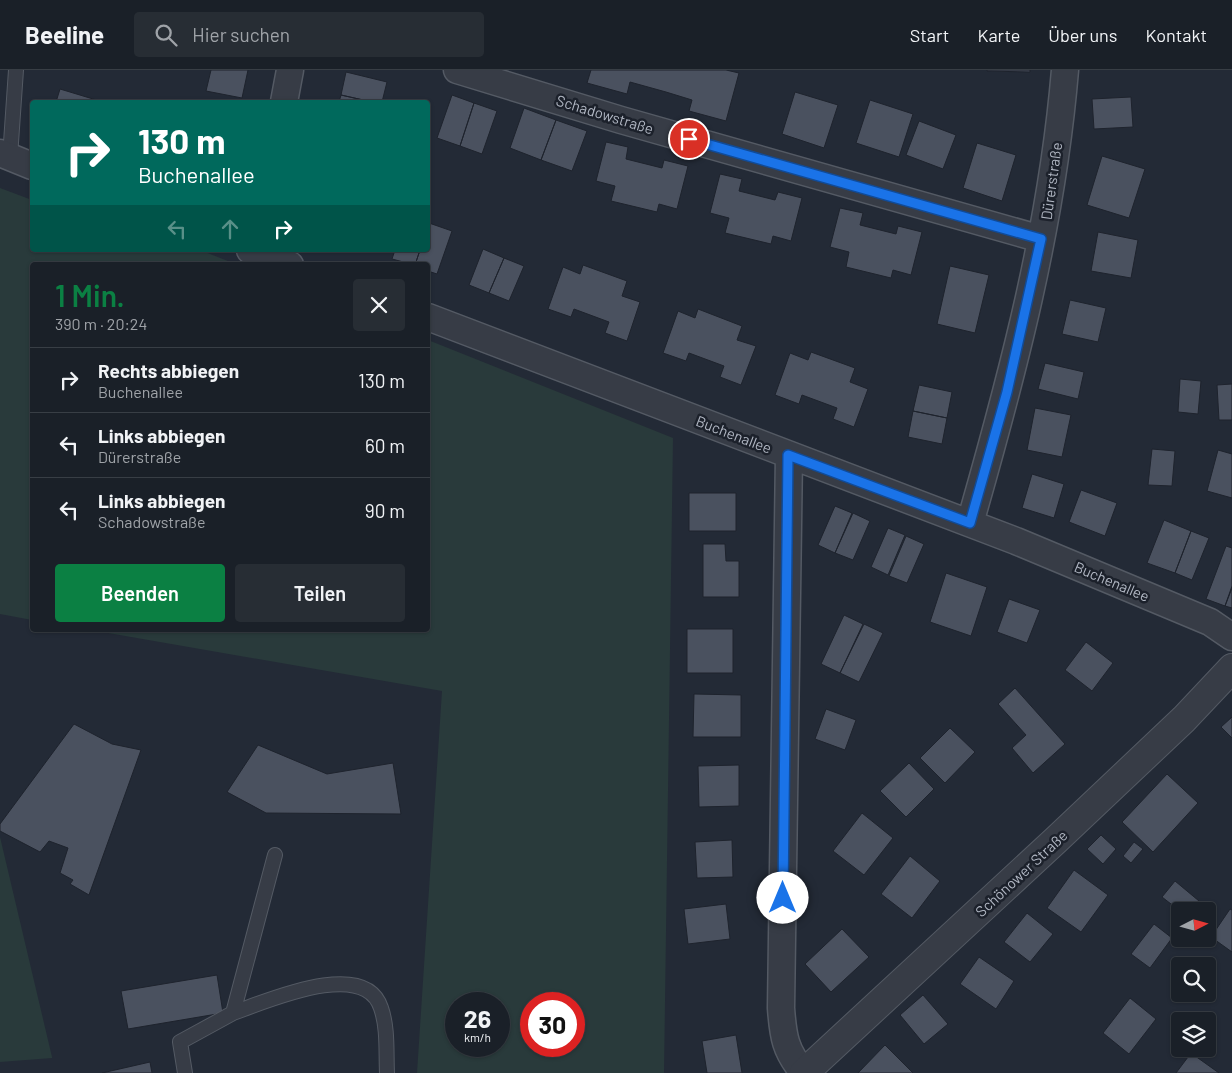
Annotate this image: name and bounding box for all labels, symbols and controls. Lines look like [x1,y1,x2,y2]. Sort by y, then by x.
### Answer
search box [134,12,484,57]
text: Beeline [25,20,104,49]
icon: search [152,21,180,49]
text: Hier suchen [192,23,290,46]
text: Start [910,24,949,46]
text: Karte [977,24,1020,46]
text: Über uns [1048,24,1117,46]
text: Kontakt [1145,24,1207,46]
street label: Schadowstraße [554,91,656,137]
pin [668,118,710,160]
text: 130 m [138,119,225,161]
icon: right [55,120,120,185]
icon: arrive [675,125,703,153]
street label: Dürerstraße [1037,141,1065,221]
text: Buchenallee [138,161,255,187]
icon: left [163,215,191,243]
icon: ahead [216,215,244,243]
icon: right [269,215,297,243]
text: 1 Min. [55,277,125,313]
button: close [353,279,405,331]
text: 390 m · 20:24 [55,314,147,333]
text: Rechts abbiegen [98,359,239,382]
icon: right [55,366,83,394]
text: 130 m [358,369,405,392]
text: Buchenallee [98,382,183,401]
street label: Buchenallee [694,411,774,457]
text: Links abbiegen [98,424,225,447]
icon: left [55,431,83,459]
text: 60 m [365,434,405,457]
text: Dürerstraße [98,447,181,466]
text: Links abbiegen [98,489,225,512]
icon: left [55,496,83,524]
text: 90 m [365,499,405,522]
text: Schadowstraße [98,512,206,531]
street label: Buchenallee [1072,557,1152,605]
button: Beenden [55,564,225,622]
button: Teilen [235,564,405,622]
street label: Schönower Straße [971,826,1071,920]
position arrow [756,871,808,923]
north arrow [1171,902,1216,948]
map controls [1171,902,1216,1057]
button: search [1171,957,1216,1002]
speed limit sign: 30 [520,992,585,1057]
text: 26 [464,1003,491,1033]
button: layers [1171,1012,1216,1057]
text: km/h [464,1030,491,1044]

